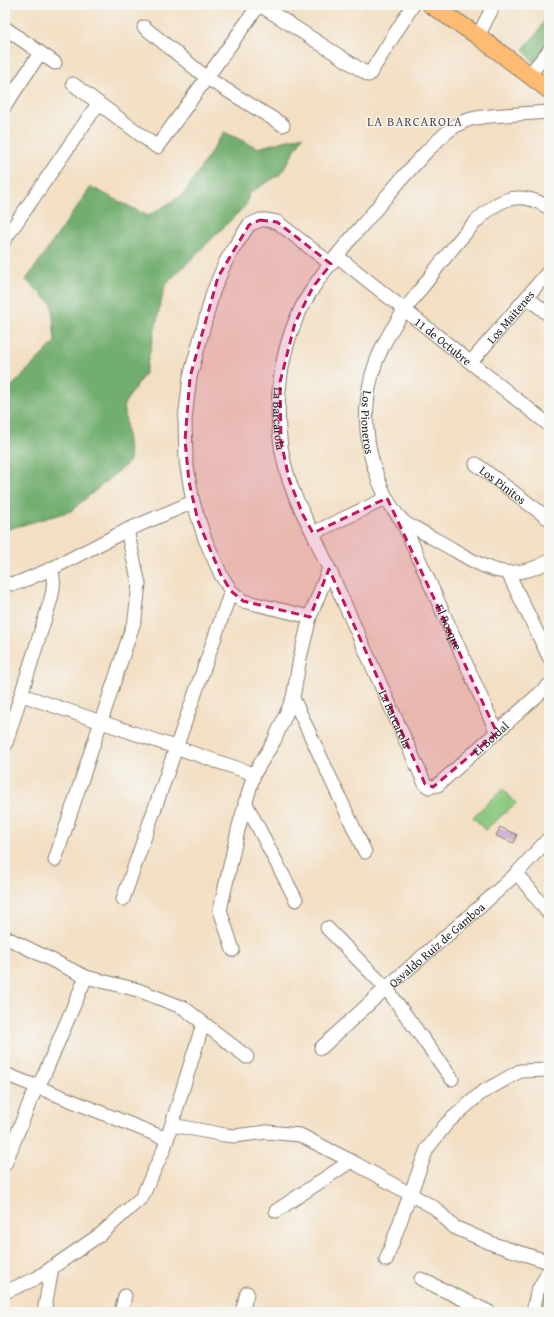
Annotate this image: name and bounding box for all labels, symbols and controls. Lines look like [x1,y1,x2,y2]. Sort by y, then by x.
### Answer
district label: LA BARCAROLA [367,112,463,131]
street label: Los Maitenes [482,286,538,347]
street label: 11 de Octubre [411,313,476,369]
street label: La Barcarola [270,387,290,451]
street label: Los Pioneros [358,390,379,456]
street label: Los Pinitos [476,461,530,508]
street label: El Bosque [432,601,467,653]
street label: La Barcarola [375,687,416,751]
street label: El Boldal [468,717,513,759]
street label: Osvaldo Ruiz de Gamboa [385,898,488,991]

